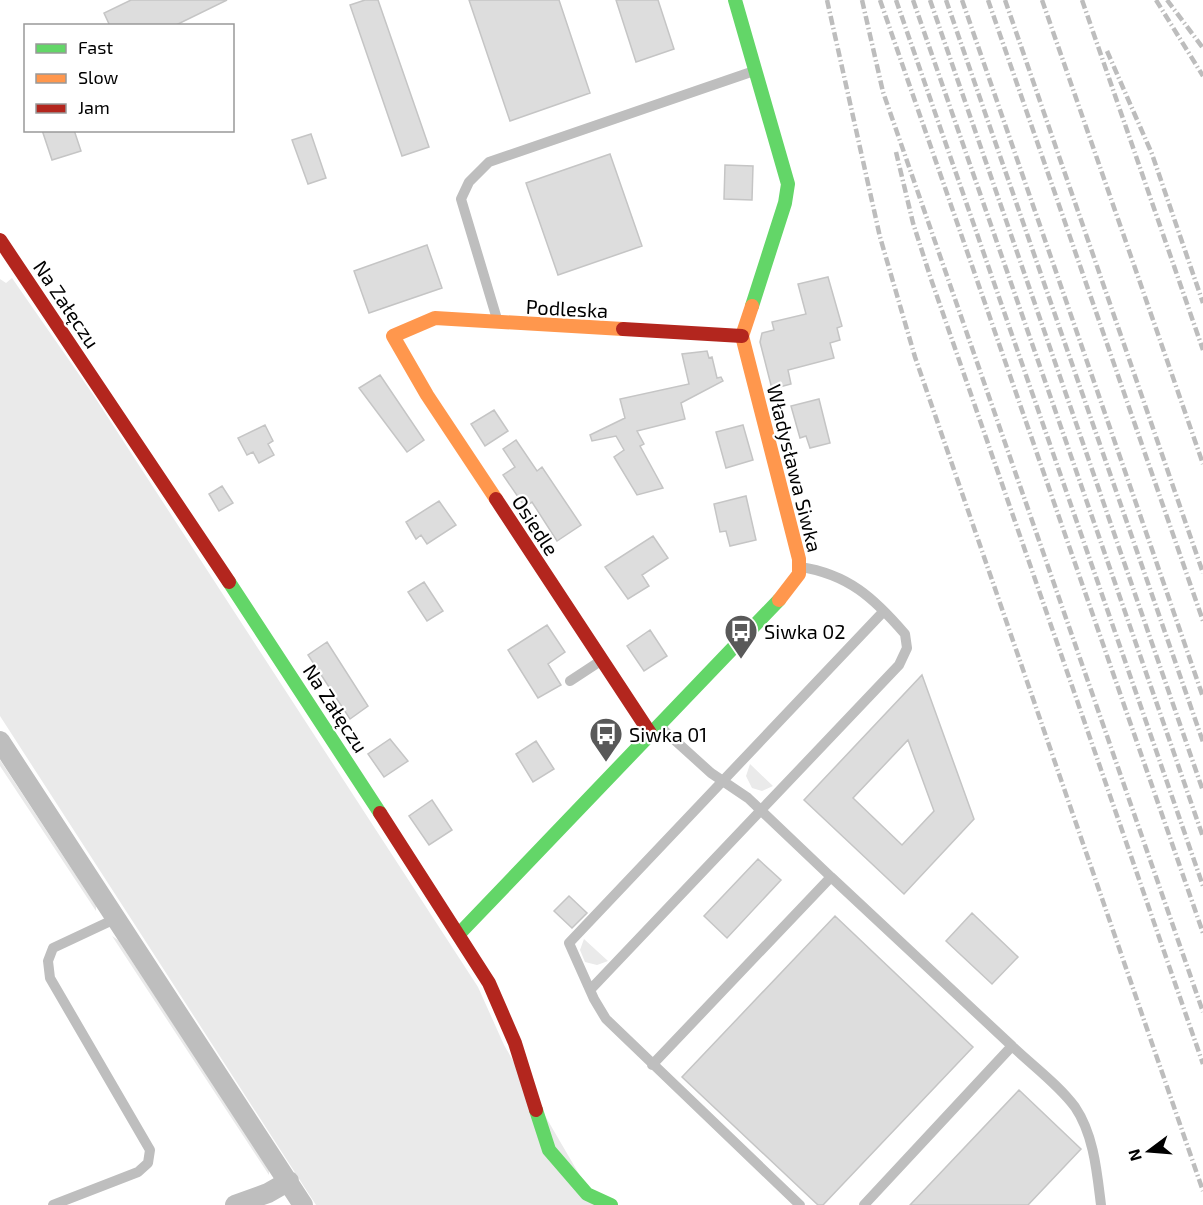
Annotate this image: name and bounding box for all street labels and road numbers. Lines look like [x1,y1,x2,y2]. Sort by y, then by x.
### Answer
street label: Na Załęczu [29,256,105,352]
street label: Podleska [525,294,609,322]
street label: Władysława Siwka [763,382,827,554]
street label: Osiedle [508,490,564,560]
street label: Na Załęczu [299,659,373,757]

